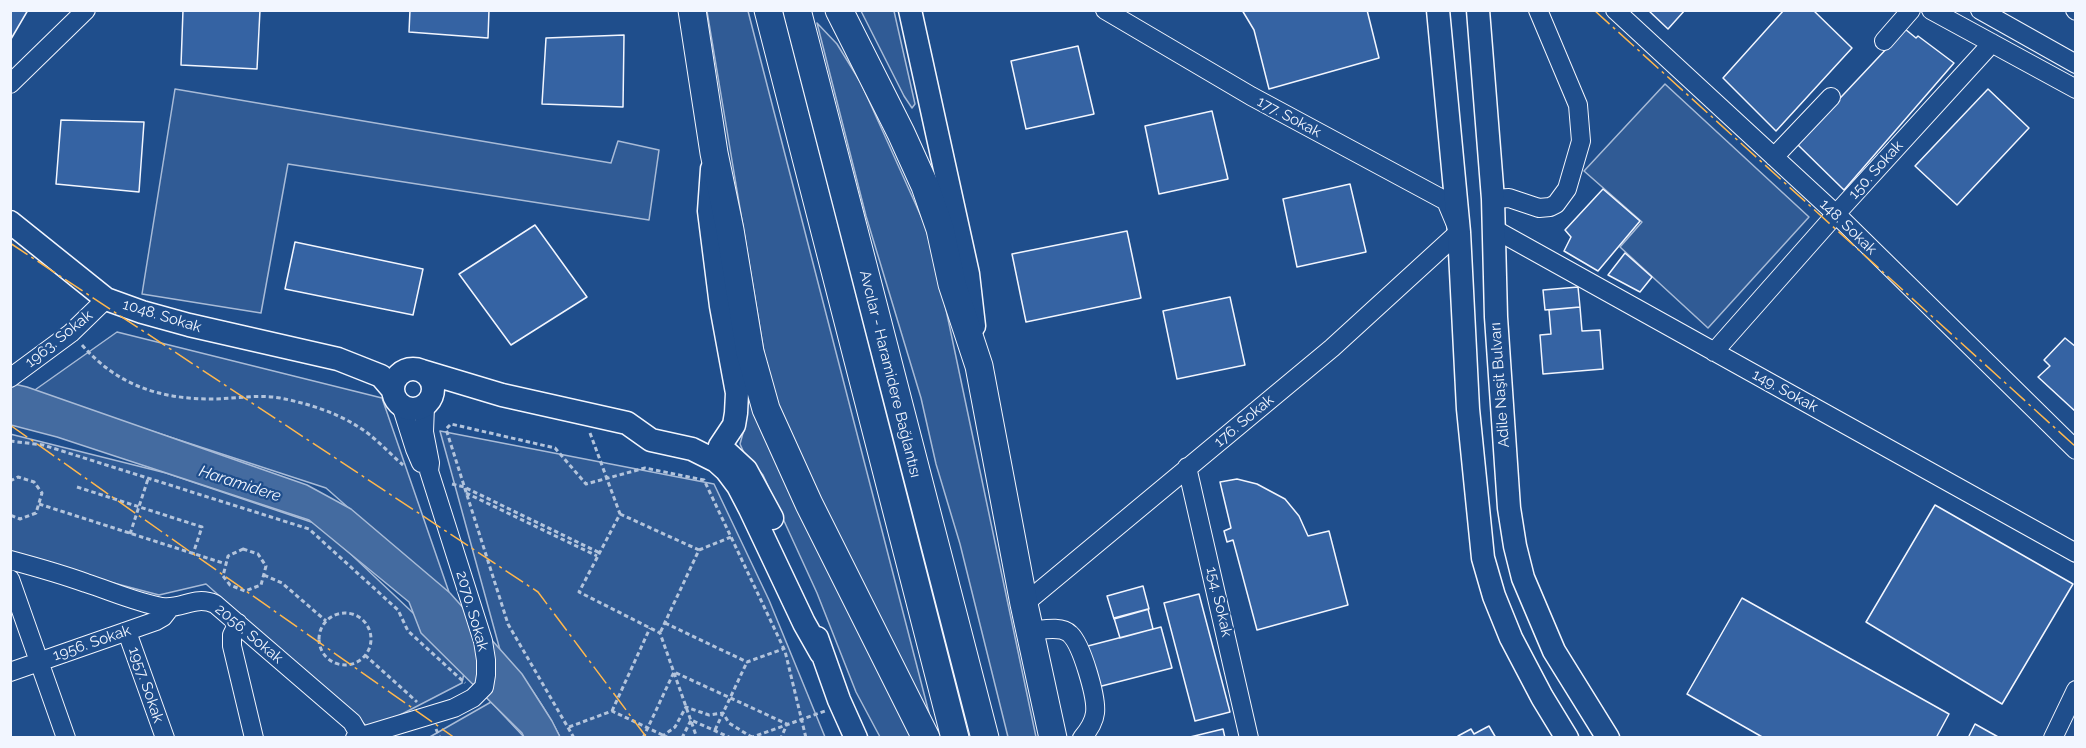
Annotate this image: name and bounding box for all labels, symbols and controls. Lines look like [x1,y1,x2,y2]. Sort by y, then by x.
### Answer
street label: 177. Sokak [1254,93,1324,141]
street label: 150. Sokak [1845,137,1907,203]
street label: 148. Sokak [1816,195,1880,259]
street label: Avcılar - Haramidere Bağlantısı [856,269,924,479]
street label: 1048. Sokak [120,295,204,337]
street label: 1963. Sokak [22,307,96,371]
street label: Adile Naşit Bulvarı [1487,322,1513,448]
street label: 149. Sokak [1749,366,1821,416]
street label: 176. Sokak [1211,391,1277,451]
water label: Haramidere [197,462,283,506]
street label: 154. Sokak [1202,565,1236,639]
street label: 2070. Sokak [452,569,492,653]
street label: 2056. Sokak [211,600,287,668]
street label: 1956. Sokak [51,621,133,665]
street label: 1957. Sokak [125,645,167,725]

